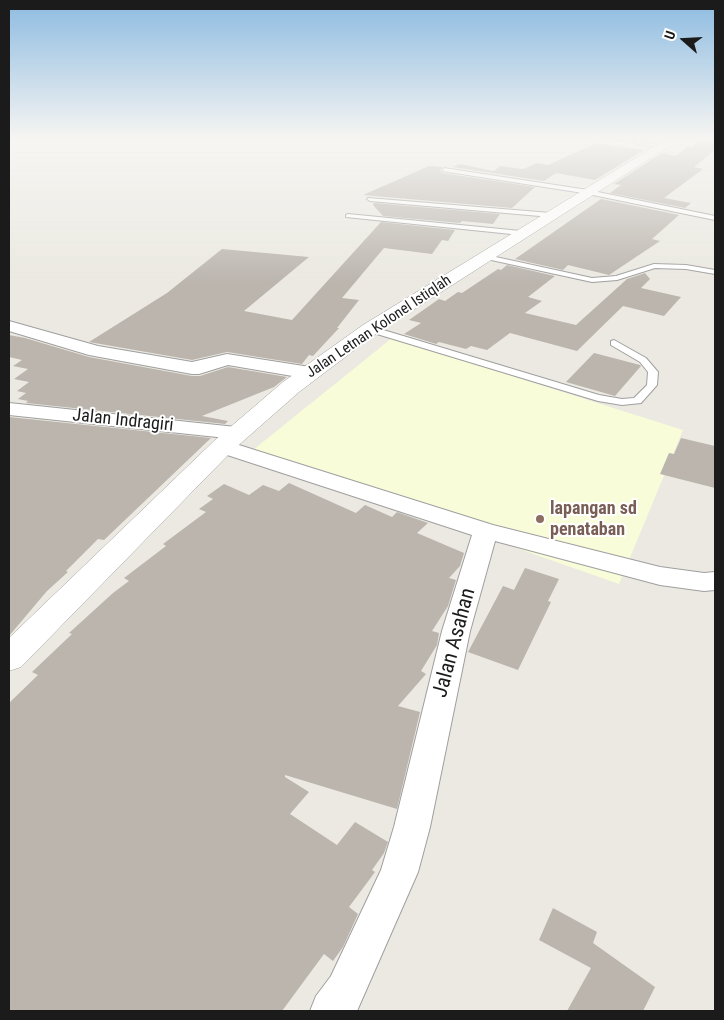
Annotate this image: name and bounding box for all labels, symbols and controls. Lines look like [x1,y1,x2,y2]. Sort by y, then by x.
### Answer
north arrow [659,15,709,65]
text: U [661,29,679,42]
street label: Jalan Letnan Kolonel Istiqlah [303,272,455,382]
street label: Jalan Indragiri [71,405,175,437]
place label: lapangan sd penataban [550,498,637,540]
marker: lapangan sd penataban [534,513,546,525]
street label: Jalan Asahan [428,586,482,700]

